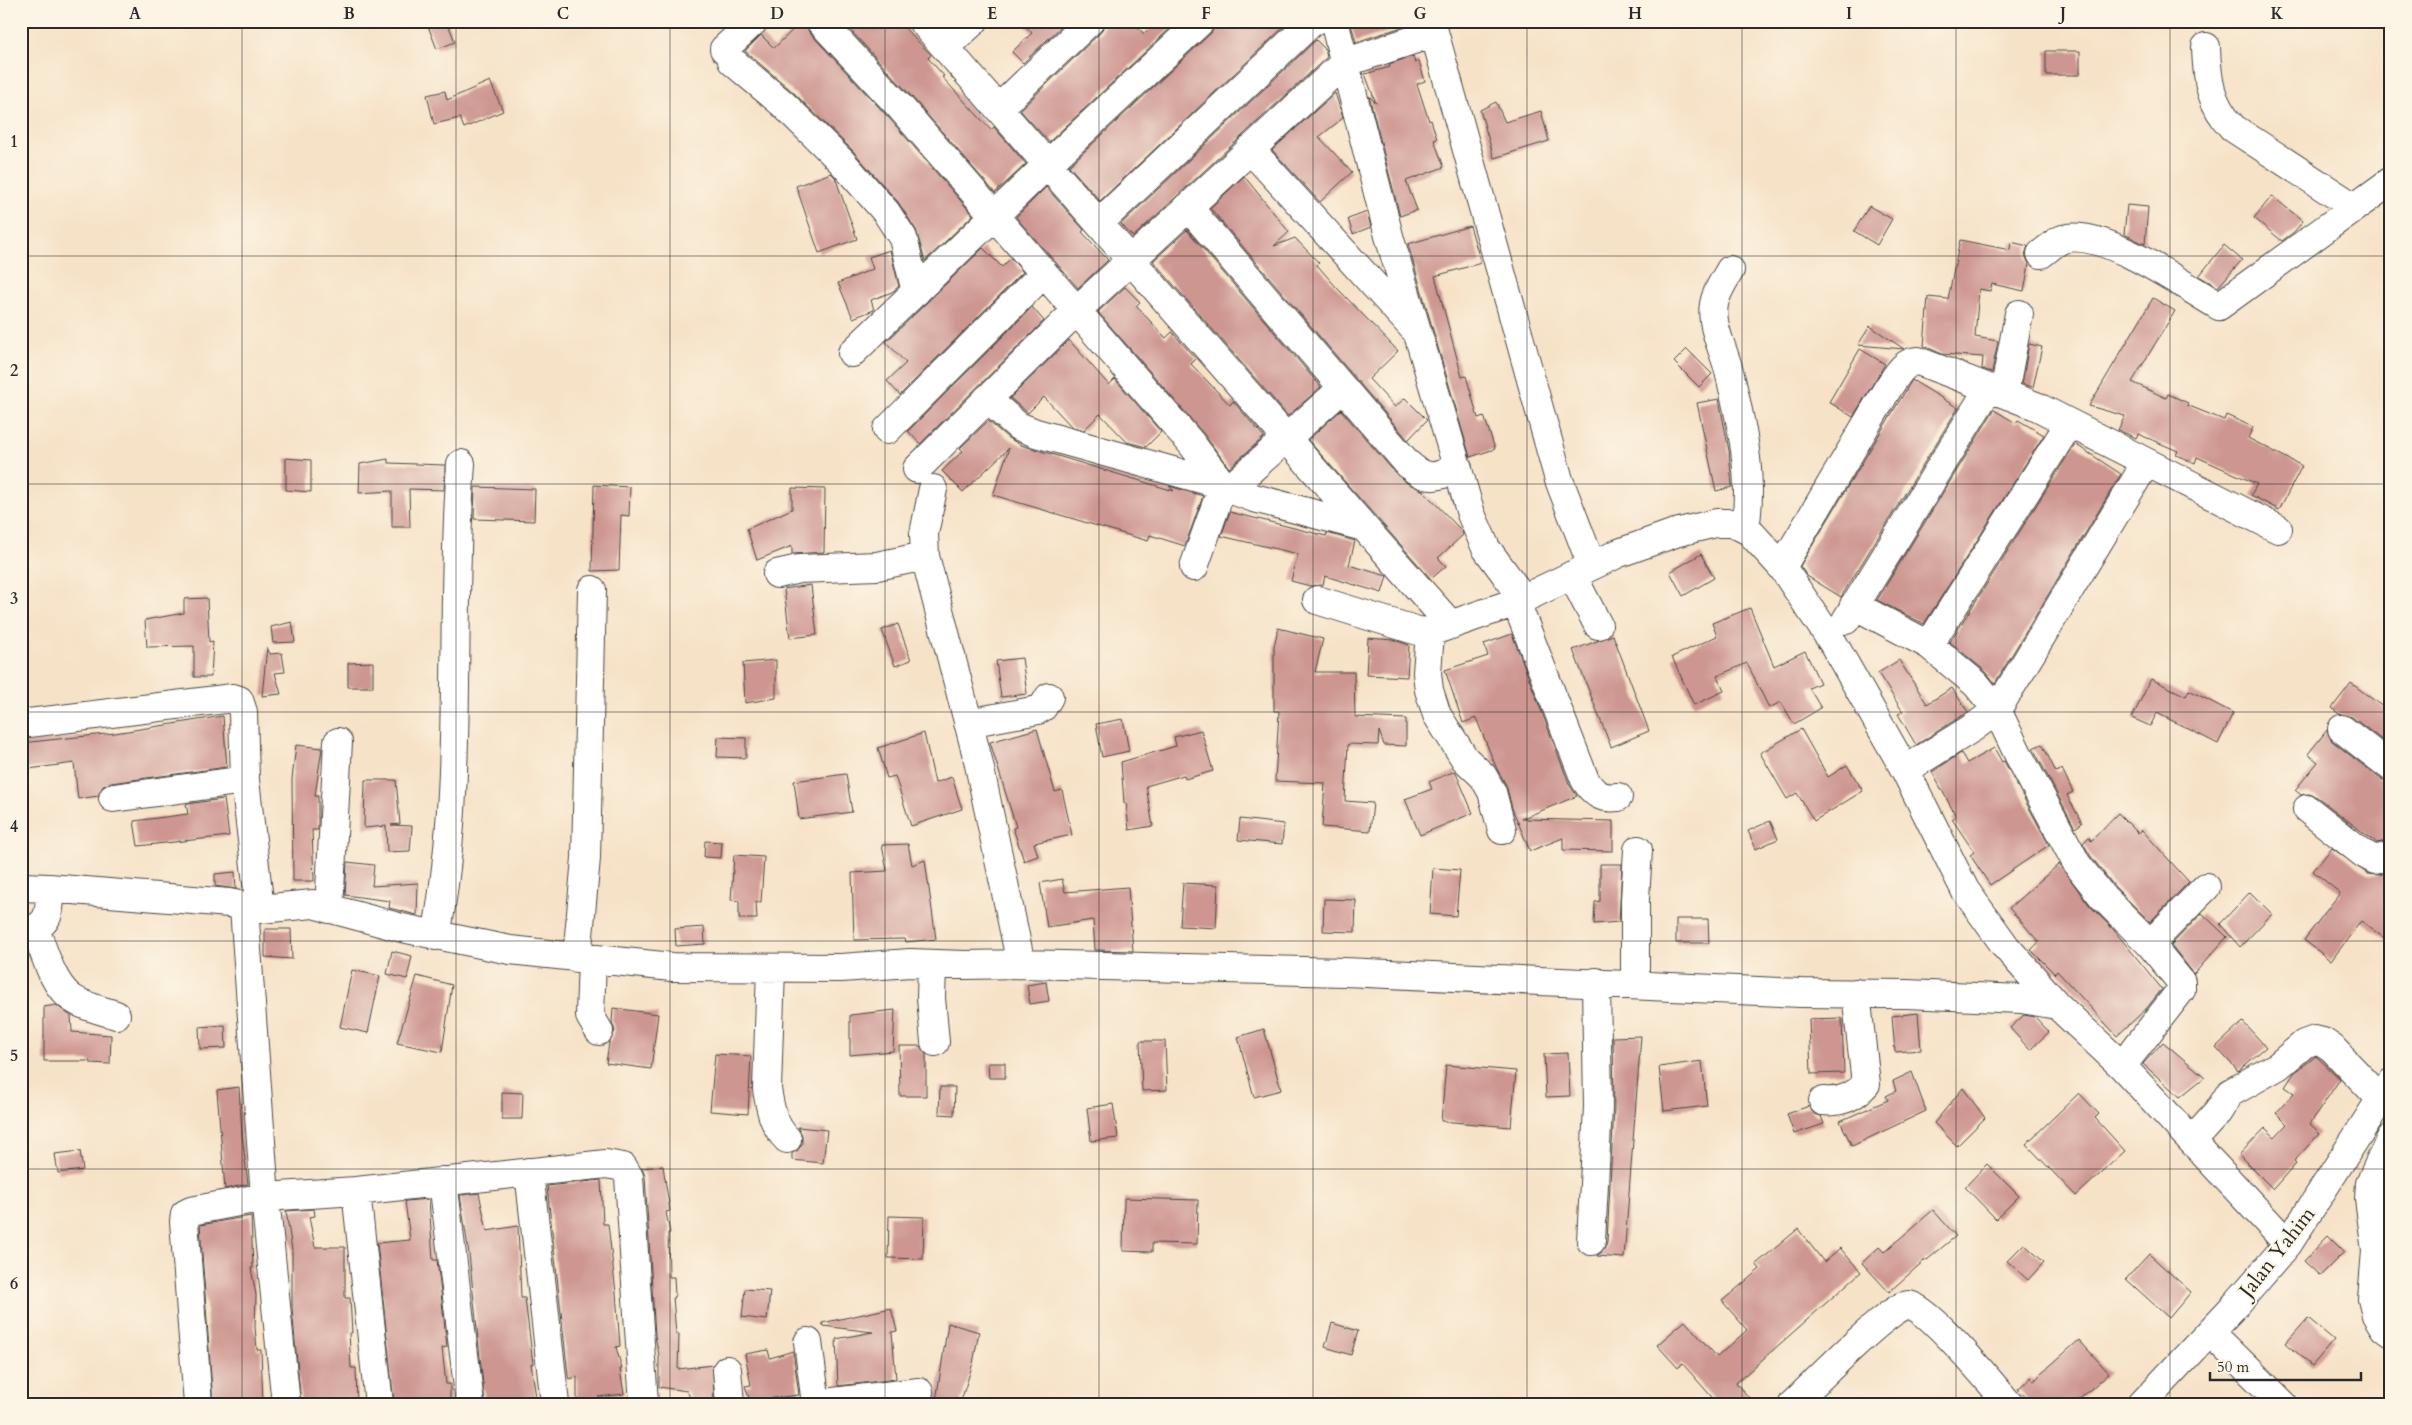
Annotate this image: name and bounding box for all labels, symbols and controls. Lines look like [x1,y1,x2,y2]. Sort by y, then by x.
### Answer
text: A [129,3,141,25]
text: B [343,3,355,25]
text: C [557,3,569,25]
text: D [770,3,784,25]
text: E [987,3,997,25]
text: F [1201,3,1211,25]
text: G [1413,3,1427,25]
text: H [1628,3,1642,25]
text: I [1846,3,1852,25]
text: J [2058,3,2066,25]
text: K [2271,3,2284,25]
text: 1 [10,131,18,153]
text: 2 [10,360,18,382]
text: 3 [10,588,18,610]
text: 4 [10,816,18,838]
text: 5 [10,1045,18,1067]
street label: Jalan Yahim [2231,1201,2322,1306]
text: 6 [10,1273,18,1295]
scale bar [2210,1350,2361,1382]
text: 50 m [2217,1357,2249,1377]

